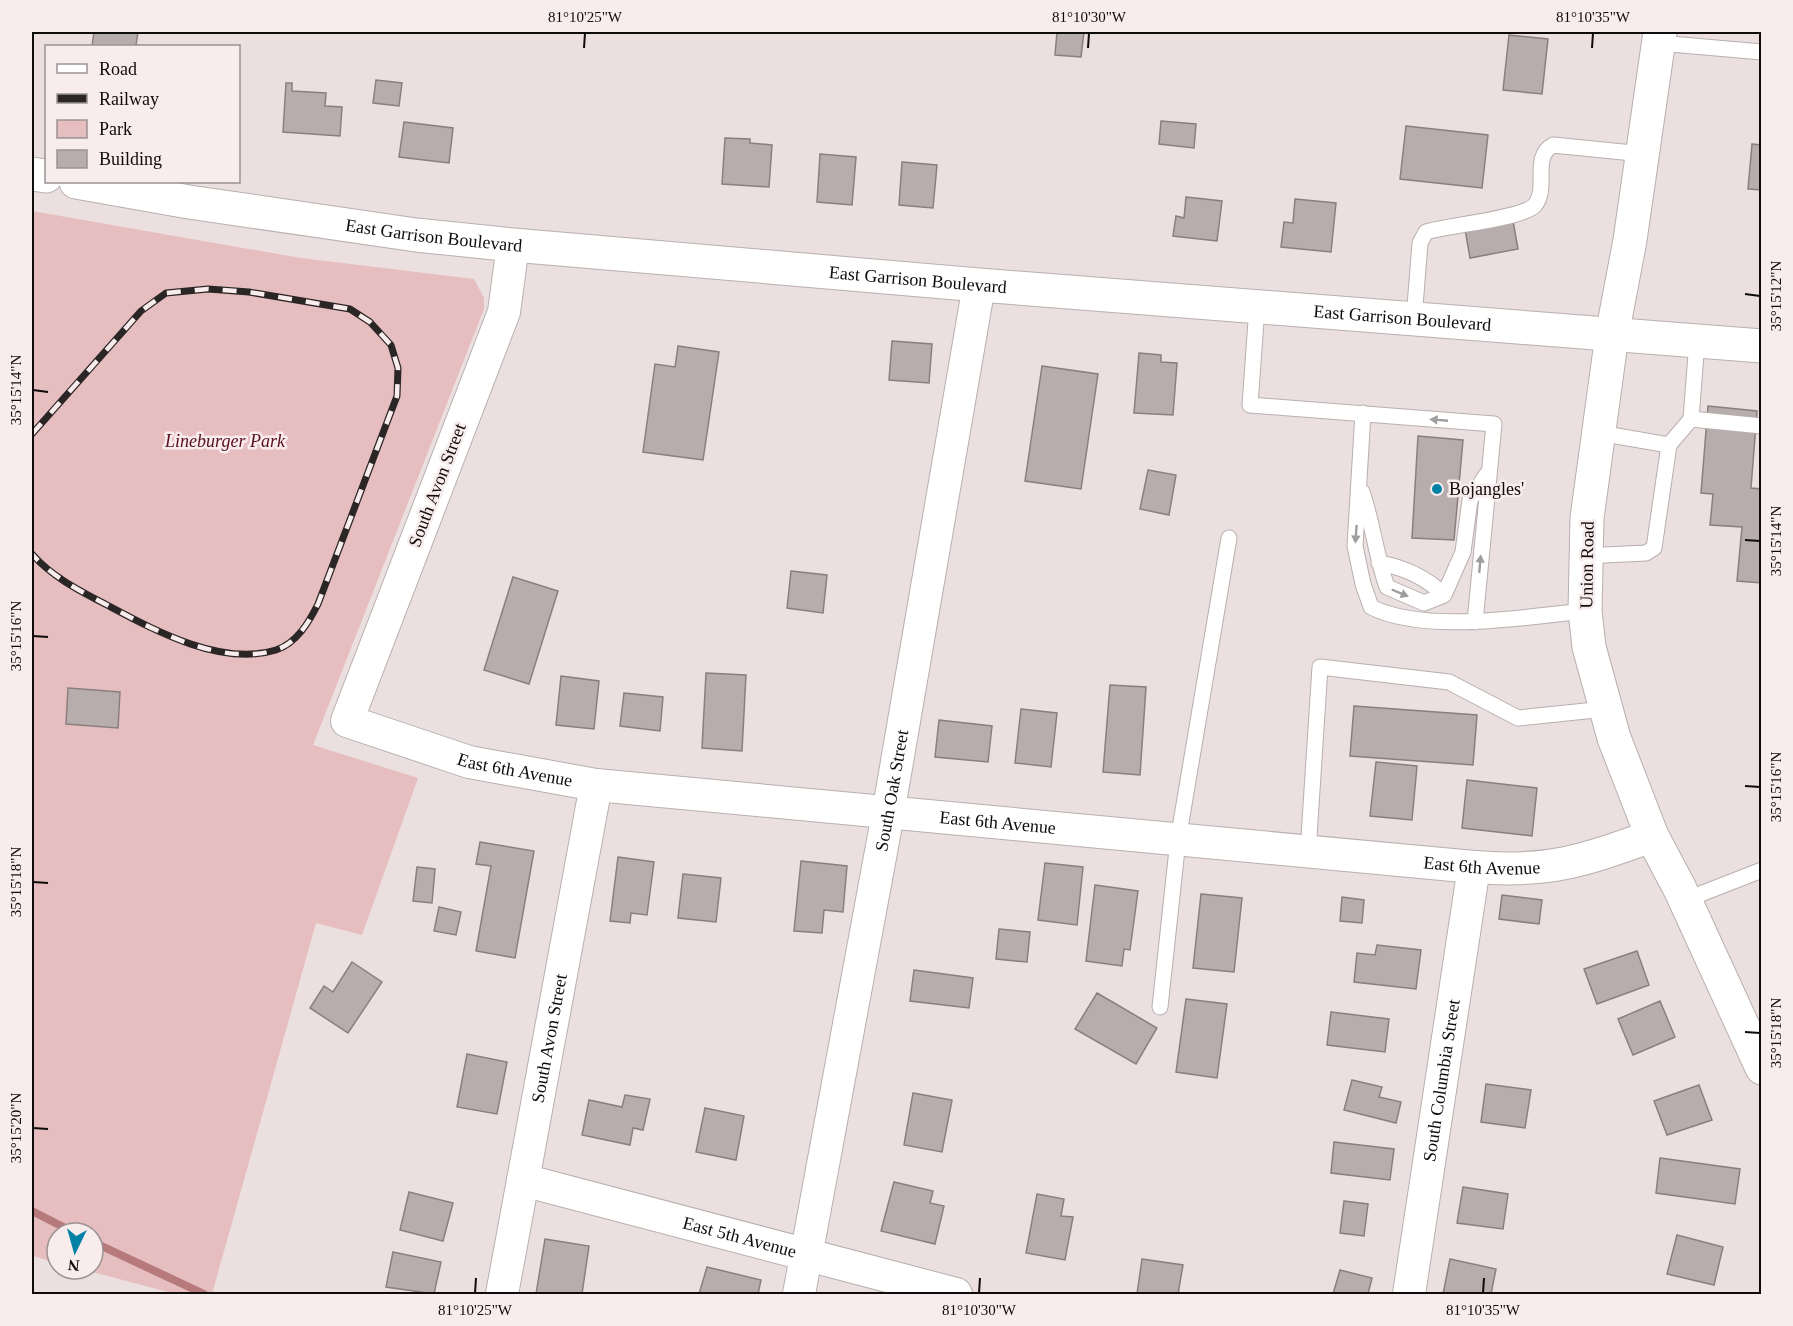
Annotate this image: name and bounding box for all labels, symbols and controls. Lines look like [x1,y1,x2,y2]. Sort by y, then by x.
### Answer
text: 81°10'25"W [548,9,623,25]
text: 81°10'30"W [1052,9,1127,25]
text: 81°10'35"W [1556,9,1631,25]
legend [45,45,240,183]
text: Road [99,59,137,79]
text: Railway [99,89,159,109]
text: Park [99,119,132,139]
text: Building [99,149,162,169]
street label: East Garrison Boulevard [344,215,523,256]
text: 35°15'12"N [1768,261,1784,331]
street label: East Garrison Boulevard [828,262,1007,297]
street label: East Garrison Boulevard [1313,301,1492,335]
text: 35°15'14"N [8,355,24,425]
one-way arrow [1430,415,1449,424]
street label: South Avon Street [404,420,470,550]
park label: Lineburger Park [164,431,286,451]
place label: Bojangles' [1449,479,1524,499]
marker: Bojangles' [1430,482,1444,496]
text: 35°15'14"N [1768,506,1784,576]
street label: Union Road [1576,521,1598,609]
one-way arrow [1351,525,1361,544]
one-way arrow [1475,554,1485,573]
one-way arrow [1392,588,1410,598]
text: 35°15'16"N [8,601,24,671]
street label: South Oak Street [871,728,912,853]
street label: East 6th Avenue [455,749,574,791]
text: 35°15'16"N [1768,752,1784,822]
street label: East 6th Avenue [939,807,1057,838]
text: 35°15'18"N [8,847,24,917]
street label: East 6th Avenue [1423,852,1541,879]
street label: South Avon Street [528,972,571,1104]
street label: South Columbia Street [1419,998,1464,1163]
text: 35°15'18"N [1768,998,1784,1068]
text: 35°15'20"N [8,1093,24,1163]
street label: East 5th Avenue [681,1213,799,1262]
north arrow [45,1221,105,1281]
text: N [67,1256,80,1274]
text: 81°10'25"W [438,1302,513,1318]
text: 81°10'30"W [942,1302,1017,1318]
text: 81°10'35"W [1446,1302,1521,1318]

